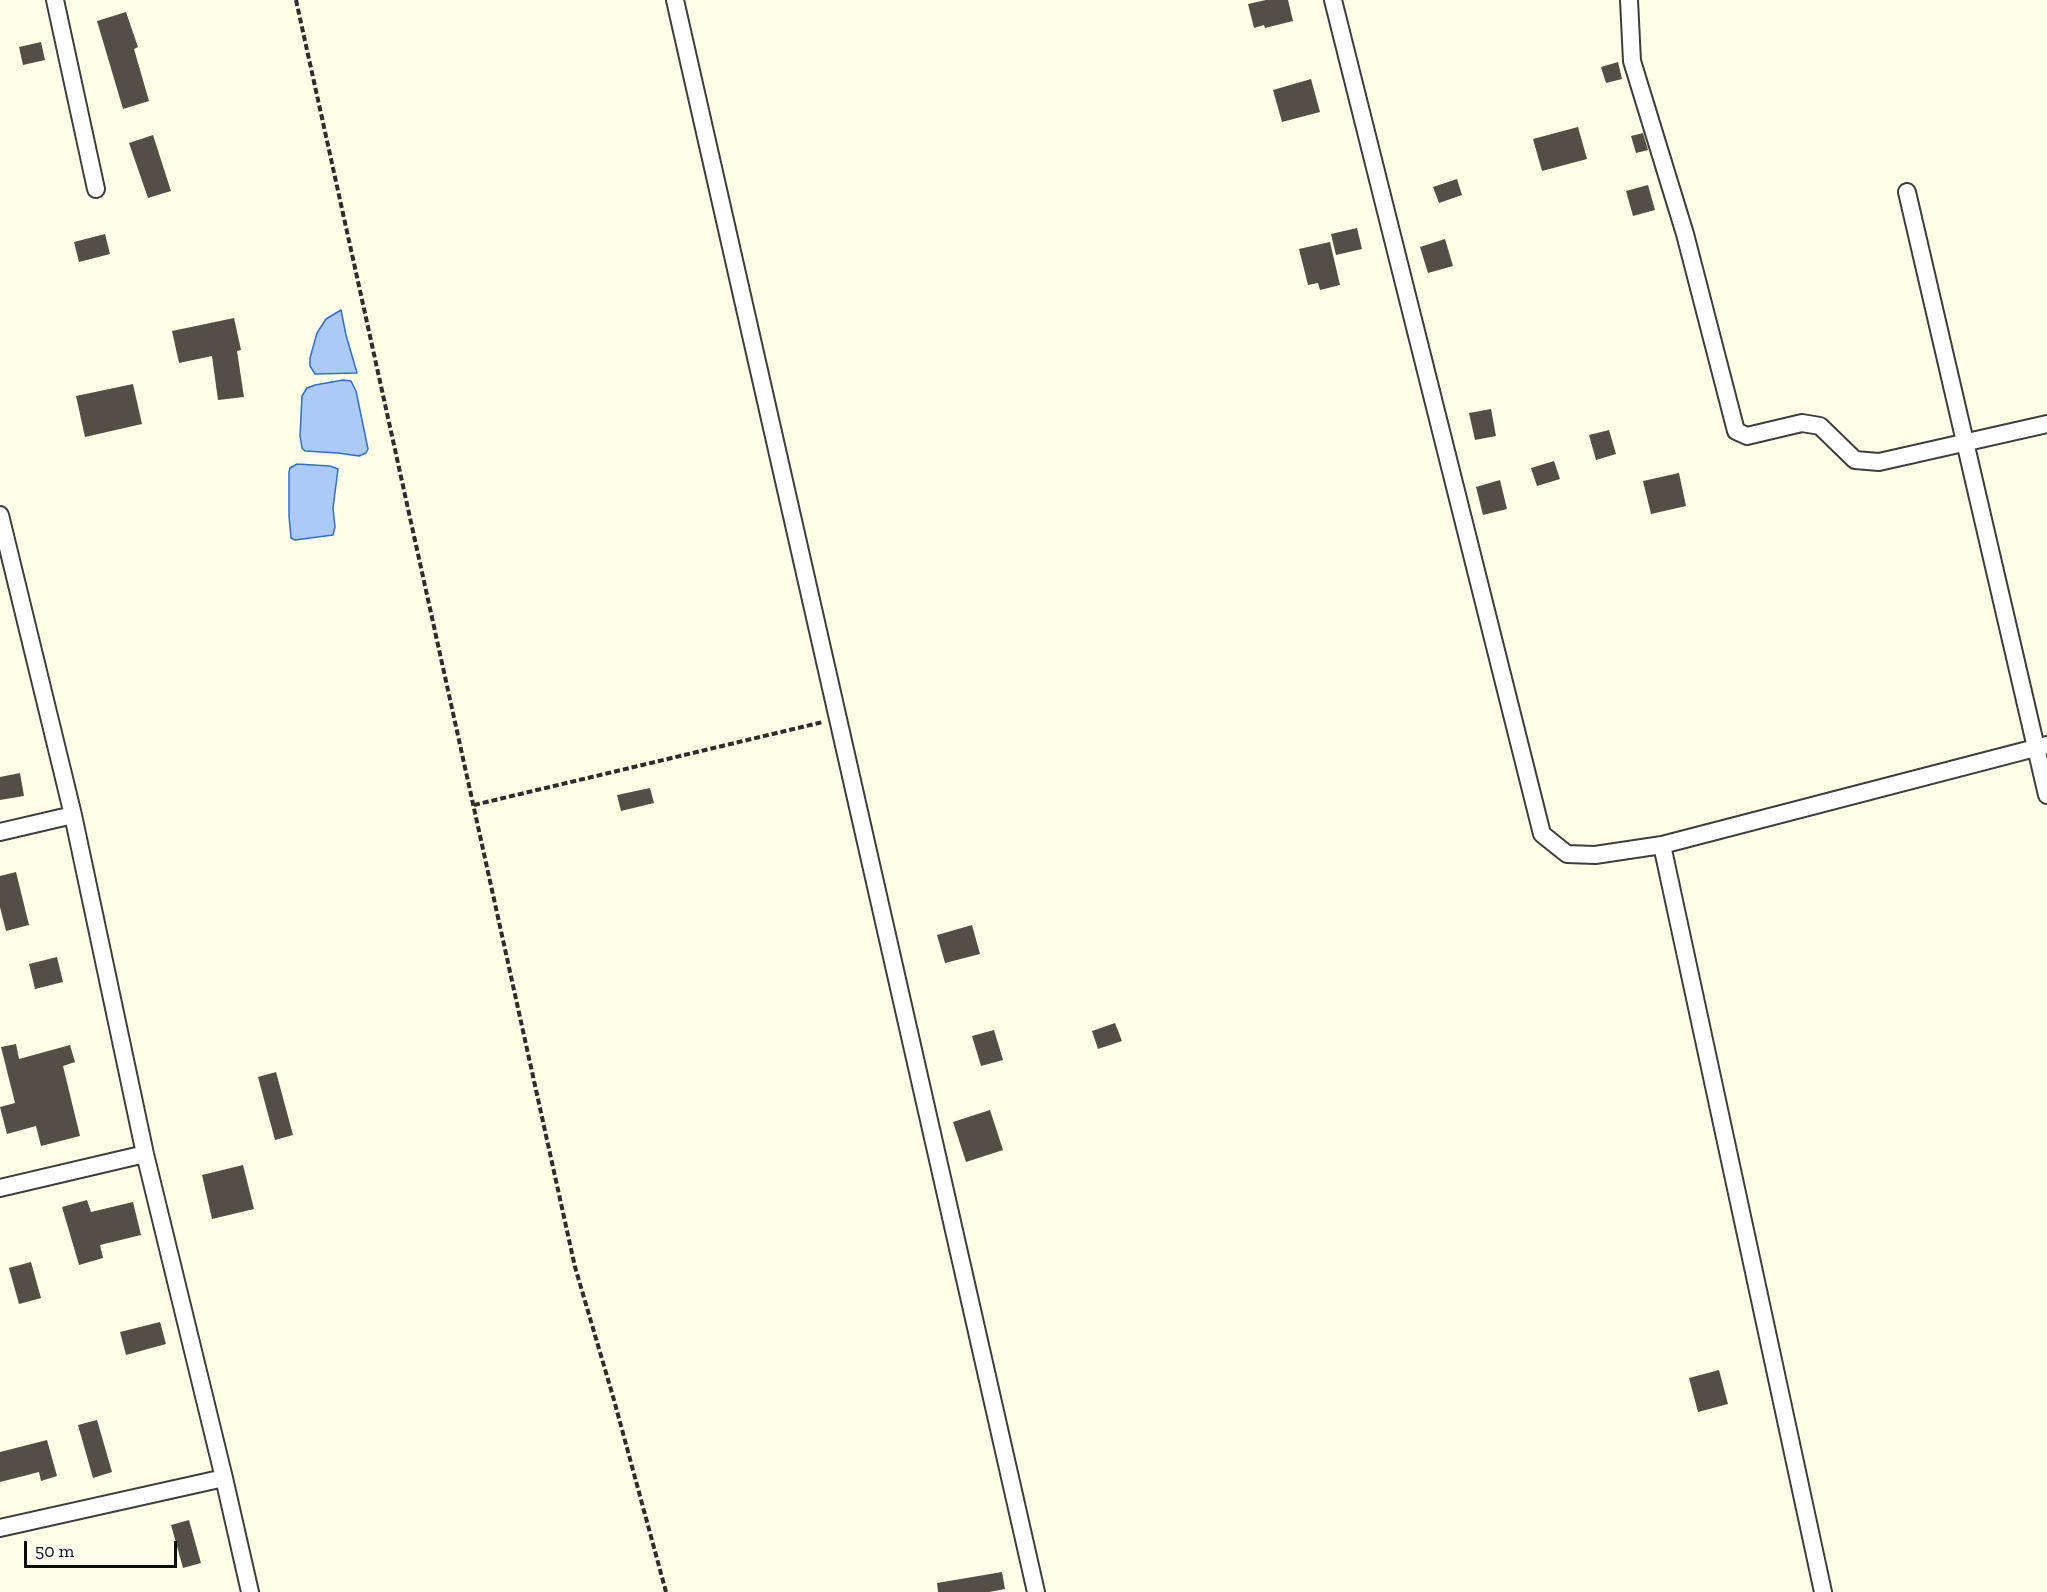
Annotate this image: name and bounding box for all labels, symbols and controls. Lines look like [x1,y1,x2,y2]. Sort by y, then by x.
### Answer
scale bar [27,1529,180,1567]
text: 50 m [35,1540,74,1562]

